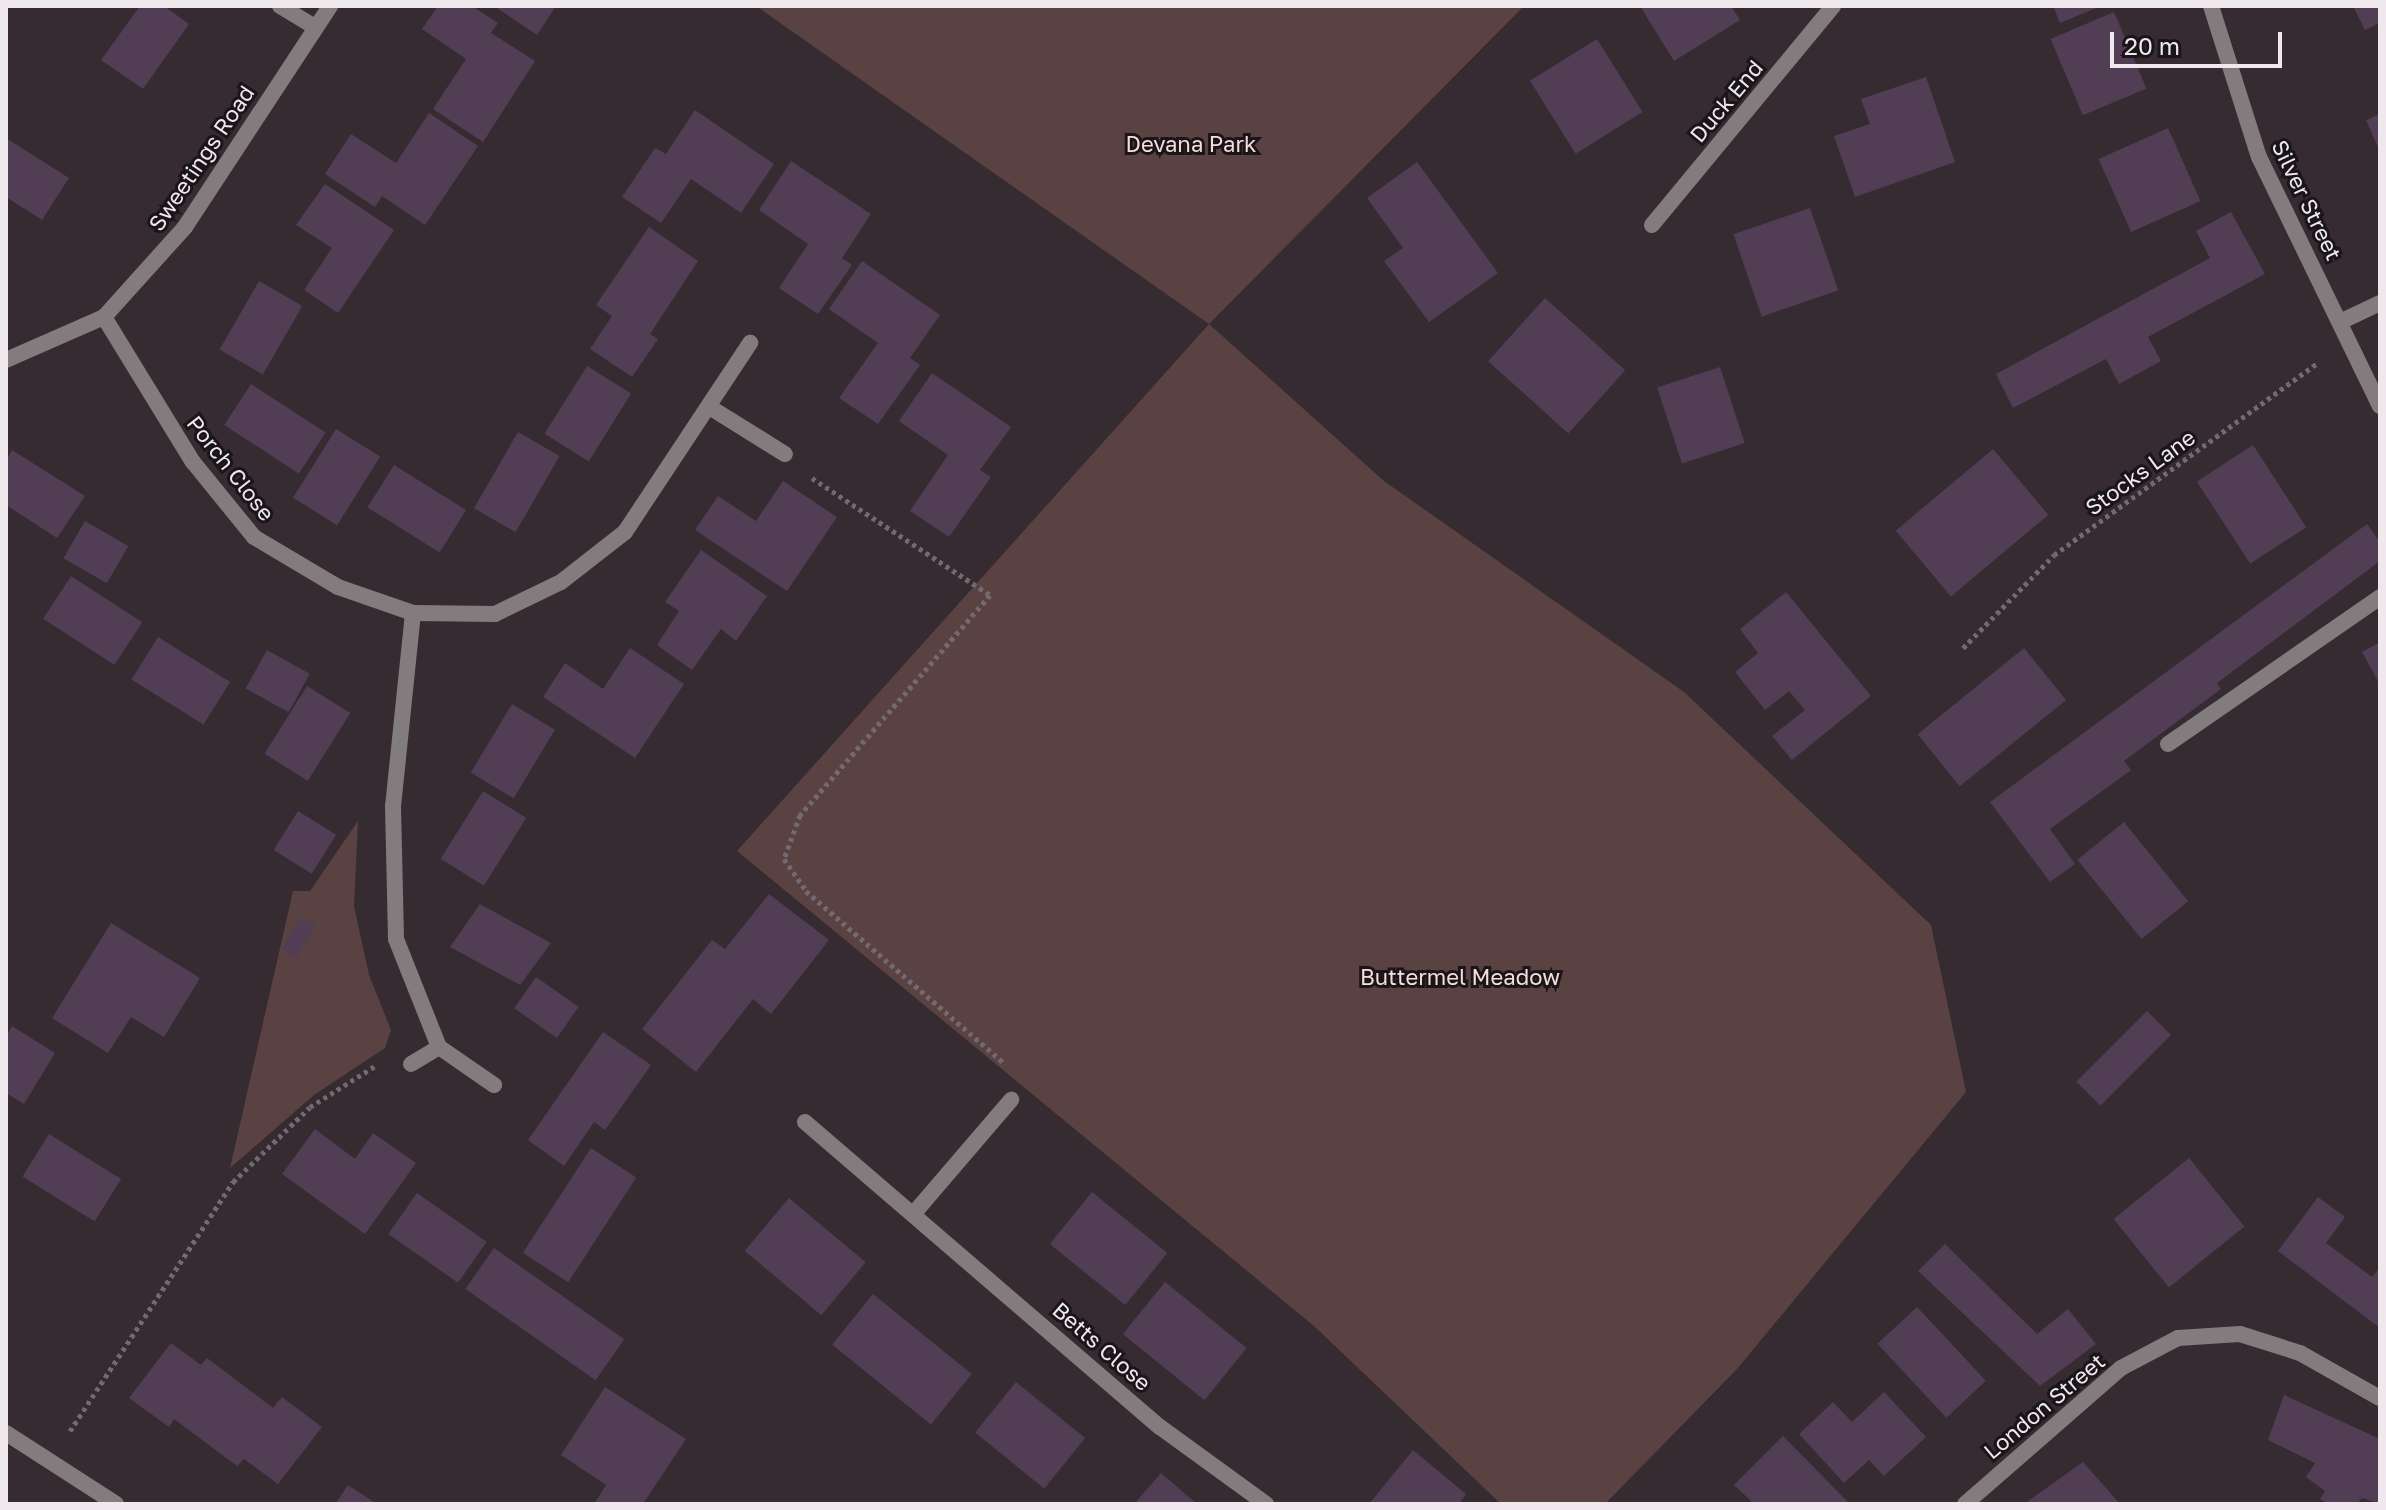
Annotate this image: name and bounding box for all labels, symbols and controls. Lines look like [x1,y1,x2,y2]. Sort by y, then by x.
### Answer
scale bar [2114,16,2286,66]
text: 20 m [2124,31,2180,60]
street label: Duck End [1684,55,1768,147]
street label: Sweetings Road [143,80,259,236]
park label: Devana Park [1126,131,1256,157]
street label: Silver Street [2267,136,2347,264]
street label: Porch Close [182,410,280,526]
street label: Stocks Lane [2080,423,2200,521]
park label: Buttermel Meadow [1360,964,1560,990]
street label: Betts Close [1048,1296,1156,1396]
street label: London Street [1978,1348,2110,1464]

